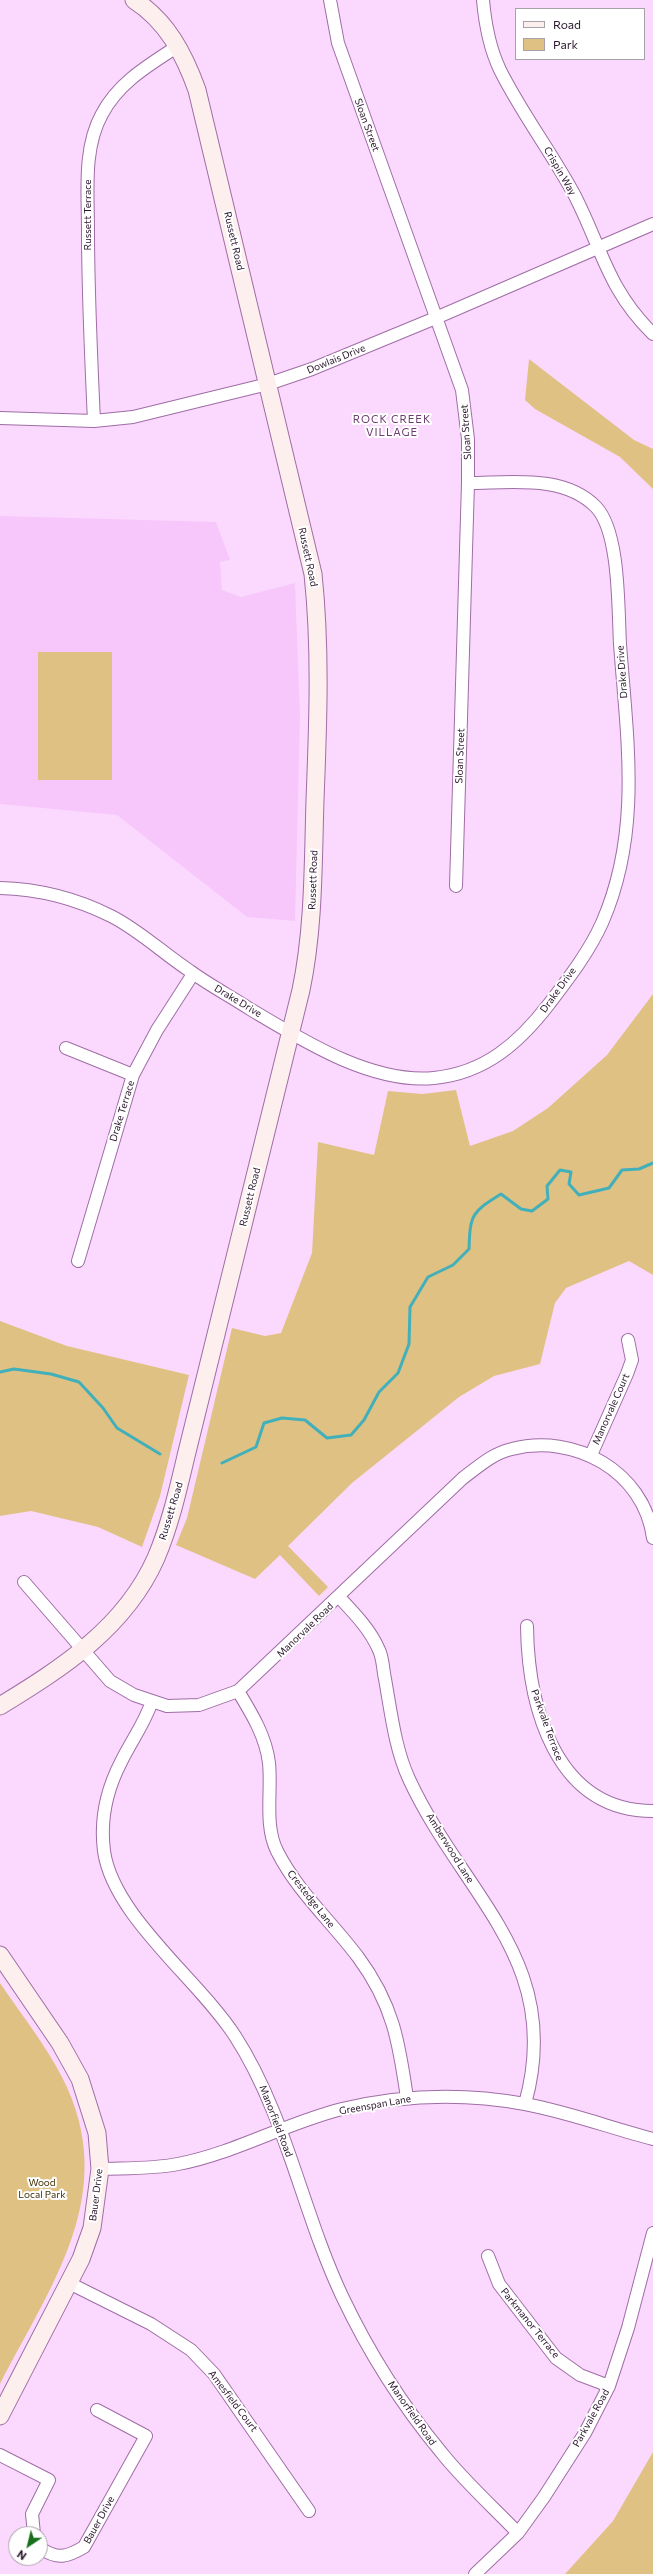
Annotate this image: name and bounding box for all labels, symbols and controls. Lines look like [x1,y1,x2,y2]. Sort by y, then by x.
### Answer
legend [515,8,645,60]
text: Road [553,17,581,31]
text: Park [553,37,578,51]
street label: Sloan Street [352,97,382,153]
street label: Crispin Way [541,145,579,197]
street label: Russett Terrace [82,180,94,250]
street label: Russett Road [221,210,247,272]
street label: Dowlais Drive [305,342,367,376]
street label: Sloan Street [458,404,474,460]
district label: ROCK CREEK VILLAGE [353,412,431,438]
street label: Russett Road [296,526,320,588]
street label: Drake Drive [614,645,630,699]
street label: Sloan Street [453,728,467,784]
street label: Russett Road [306,850,320,910]
street label: Drake Drive [538,965,578,1015]
street label: Drake Drive [212,982,264,1020]
street label: Drake Terrace [107,1079,137,1143]
street label: Russett Road [237,1166,263,1228]
street label: Manorvale Court [590,1371,632,1447]
street label: Russett Road [156,1481,186,1541]
street label: Manorvale Road [274,1600,336,1660]
street label: Parkvale Terrace [529,1688,565,1762]
street label: Amberwood Lane [424,1811,476,1885]
street label: Crestedge Lane [285,1868,337,1930]
street label: Manorfield Road [257,2083,295,2159]
street label: Greenspan Lane [338,2093,412,2117]
street label: Bauer Drive [87,2168,105,2222]
park label: Wood Local Park [18,2177,66,2200]
street label: Parkmanor Terrace [498,2286,562,2360]
street label: Amesfield Court [206,2368,260,2434]
street label: Manorfield Road [385,2379,439,2447]
street label: Parkvale Road [570,2387,612,2449]
street label: Bauer Drive [81,2494,117,2546]
north arrow [8,2526,48,2566]
text: N [14,2548,29,2563]

